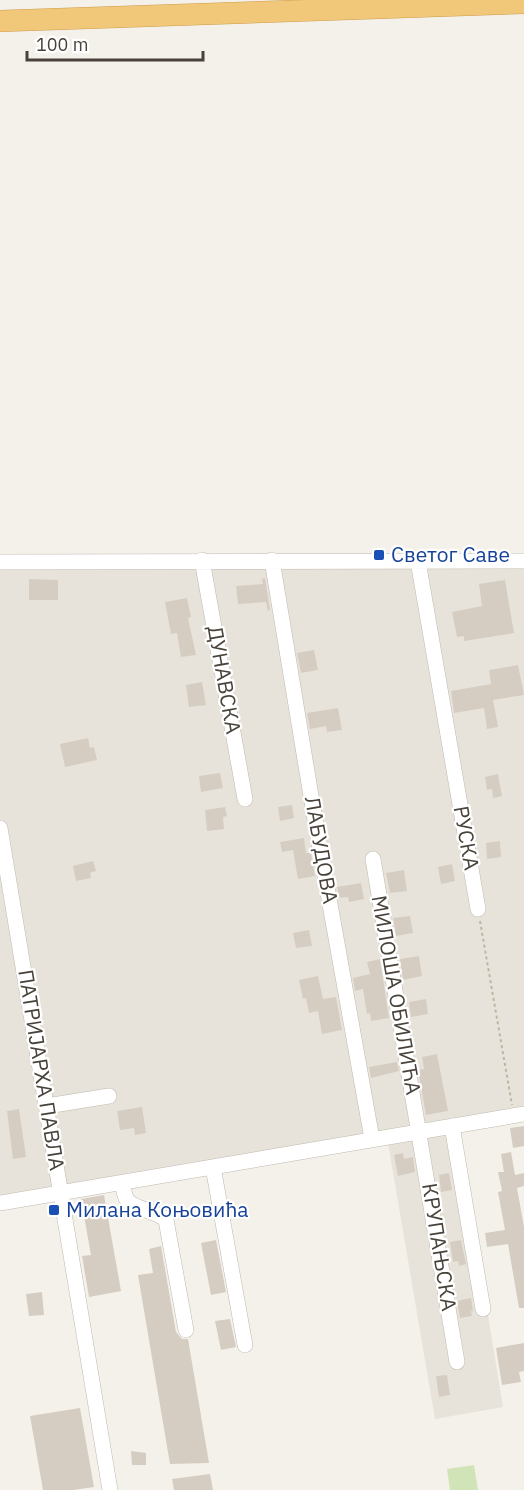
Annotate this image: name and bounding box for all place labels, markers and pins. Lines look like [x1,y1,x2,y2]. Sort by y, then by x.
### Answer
place label: Светог Саве [391,540,510,568]
marker: Светог Саве [372,548,386,562]
place label: Милана Коњовића [66,1195,249,1223]
marker: Милана Коњовића [47,1203,61,1217]

